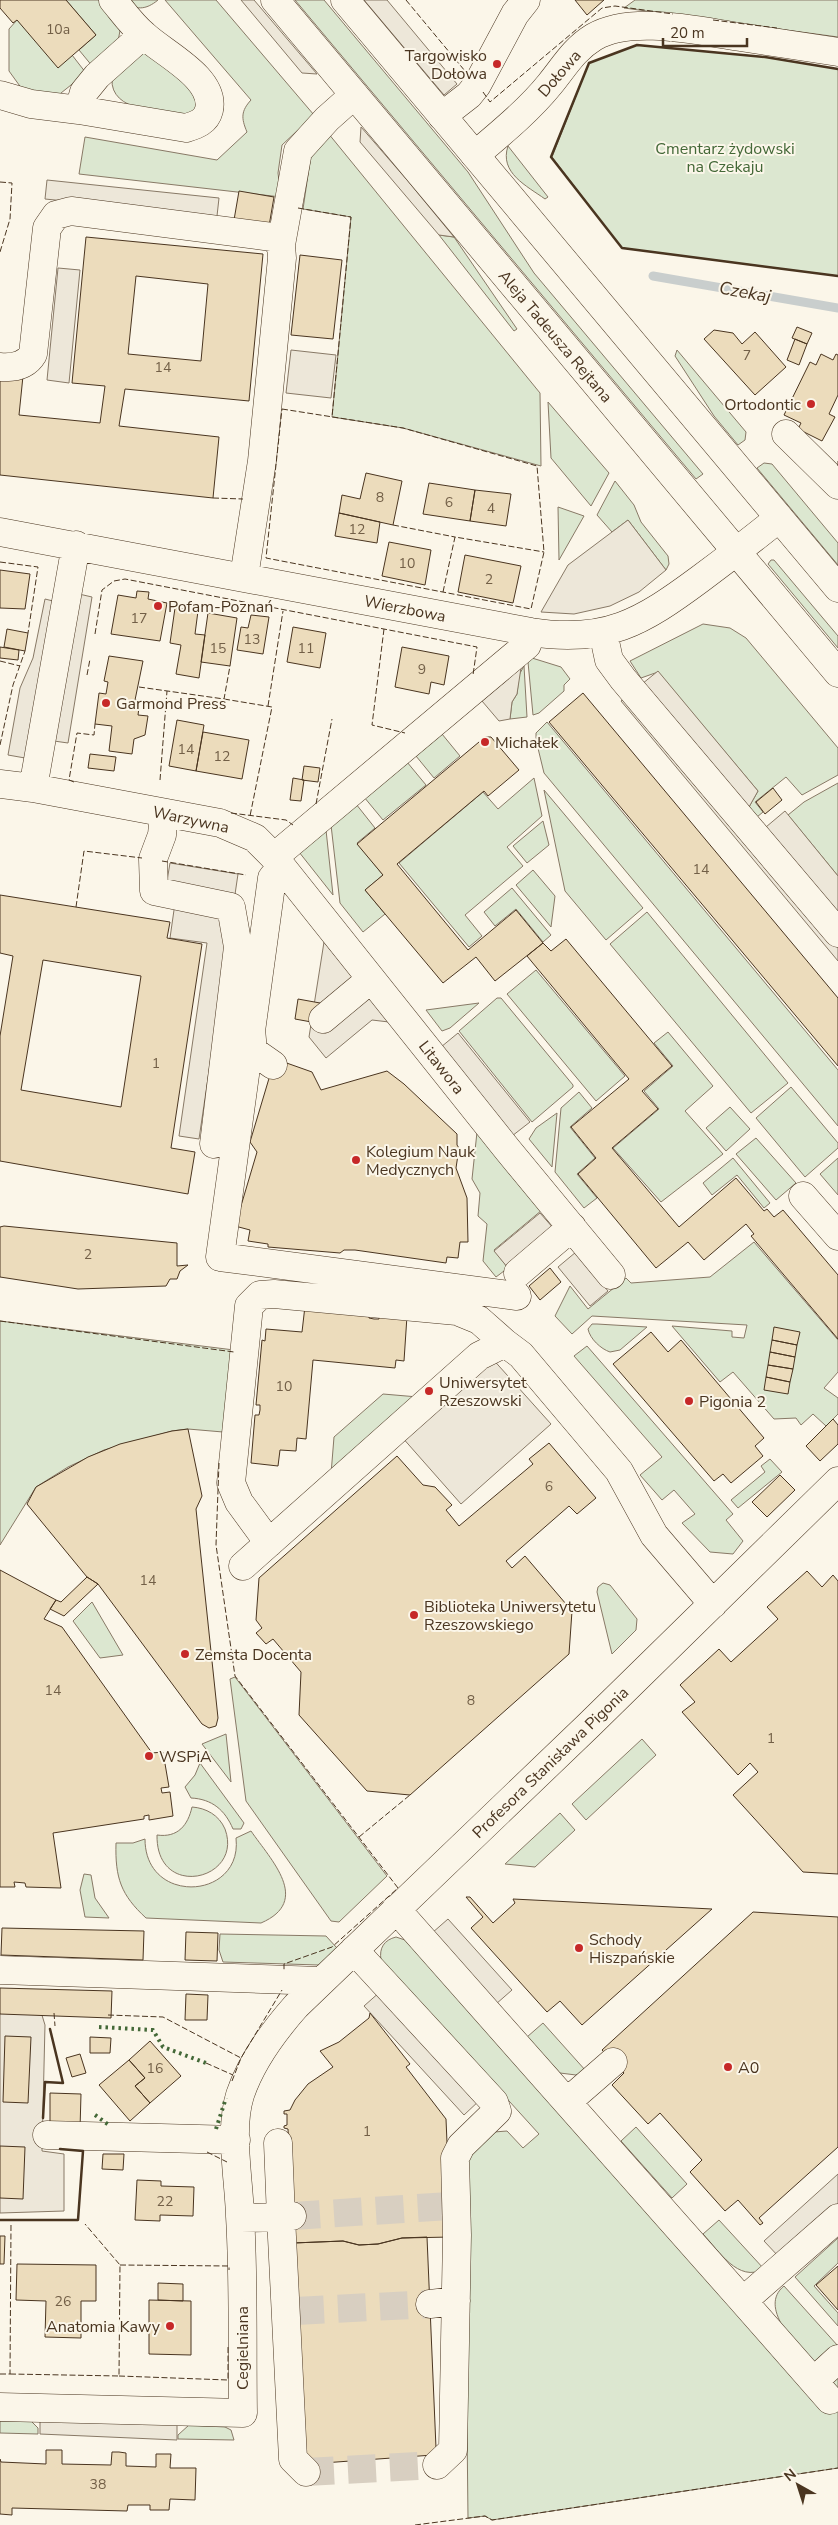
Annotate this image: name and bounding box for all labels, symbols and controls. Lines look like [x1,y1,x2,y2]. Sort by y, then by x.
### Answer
scale bar [663,15,747,47]
house number: 10a [46,20,70,39]
text: 20 m [670,23,705,43]
place label: Targowisko Dołowa [405,45,487,85]
street label: Dołowa [533,45,586,102]
marker: Targowisko Dołowa [491,58,503,70]
park label: Cmentarz żydowski na Czekaju [655,138,795,178]
street label: Aleja Tadeusza Rejtana [493,266,617,408]
water label: Czekaj [717,276,774,308]
house number: 7 [743,346,751,365]
house number: 14 [155,358,171,377]
place label: Ortodontic [724,394,802,416]
marker: Ortodontic [805,398,817,410]
house number: 8 [376,488,384,507]
house number: 6 [445,493,453,512]
house number: 4 [487,499,495,518]
house number: 12 [349,520,365,539]
house number: 10 [399,554,415,573]
house number: 2 [485,570,493,589]
street label: Wierzbowa [362,590,448,628]
place label: Pofam-Poznań [168,596,273,618]
marker: Pofam-Poznań [152,600,164,612]
house number: 17 [131,609,147,628]
house number: 13 [244,630,260,649]
house number: 15 [210,639,226,658]
house number: 11 [298,639,314,658]
house number: 9 [418,660,426,679]
place label: Garmond Press [116,693,226,715]
marker: Garmond Press [100,697,112,709]
place label: Michałek [495,732,560,754]
marker: Michałek [479,736,491,748]
house number: 14 [178,740,194,759]
house number: 12 [214,747,230,766]
street label: Warzywna [150,801,231,839]
house number: 14 [693,860,709,879]
street label: Litawora [413,1036,469,1099]
house number: 1 [152,1054,160,1073]
place label: Kolegium Nauk Medycznych [366,1141,476,1181]
marker: Kolegium Nauk Medycznych [350,1154,362,1166]
house number: 2 [84,1245,92,1264]
place label: Uniwersytet Rzeszowski [439,1372,527,1412]
house number: 10 [276,1377,292,1396]
marker: Uniwersytet Rzeszowski [423,1385,435,1397]
place label: Pigonia 2 [699,1391,766,1413]
marker: Pigonia 2 [683,1395,695,1407]
house number: 6 [545,1477,553,1496]
house number: 14 [140,1571,156,1590]
place label: Biblioteka Uniwersytetu Rzeszowskiego [424,1596,596,1636]
marker: Biblioteka Uniwersytetu Rzeszowskiego [408,1609,420,1621]
place label: Zemsta Docenta [195,1644,312,1666]
marker: Zemsta Docenta [179,1648,191,1660]
house number: 14 [45,1681,61,1700]
street label: Profesora Stanisława Pigonia [468,1682,634,1843]
house number: 8 [467,1691,475,1710]
house number: 1 [767,1729,775,1748]
place label: WSPiA [159,1746,212,1768]
marker: WSPiA [143,1750,155,1762]
place label: Schody Hiszpańskie [589,1929,675,1969]
marker: Schody Hiszpańskie [573,1942,585,1954]
place label: A0 [738,2057,759,2079]
house number: 16 [147,2059,163,2078]
marker: A0 [722,2061,734,2073]
house number: 1 [363,2122,371,2141]
house number: 22 [157,2192,173,2211]
house number: 26 [55,2292,71,2311]
street label: Cegielniana [232,2306,254,2390]
place label: Anatomia Kawy [46,2316,161,2338]
marker: Anatomia Kawy [164,2320,176,2332]
north arrow [773,2460,823,2510]
text: N [780,2465,800,2486]
house number: 38 [90,2475,106,2494]

